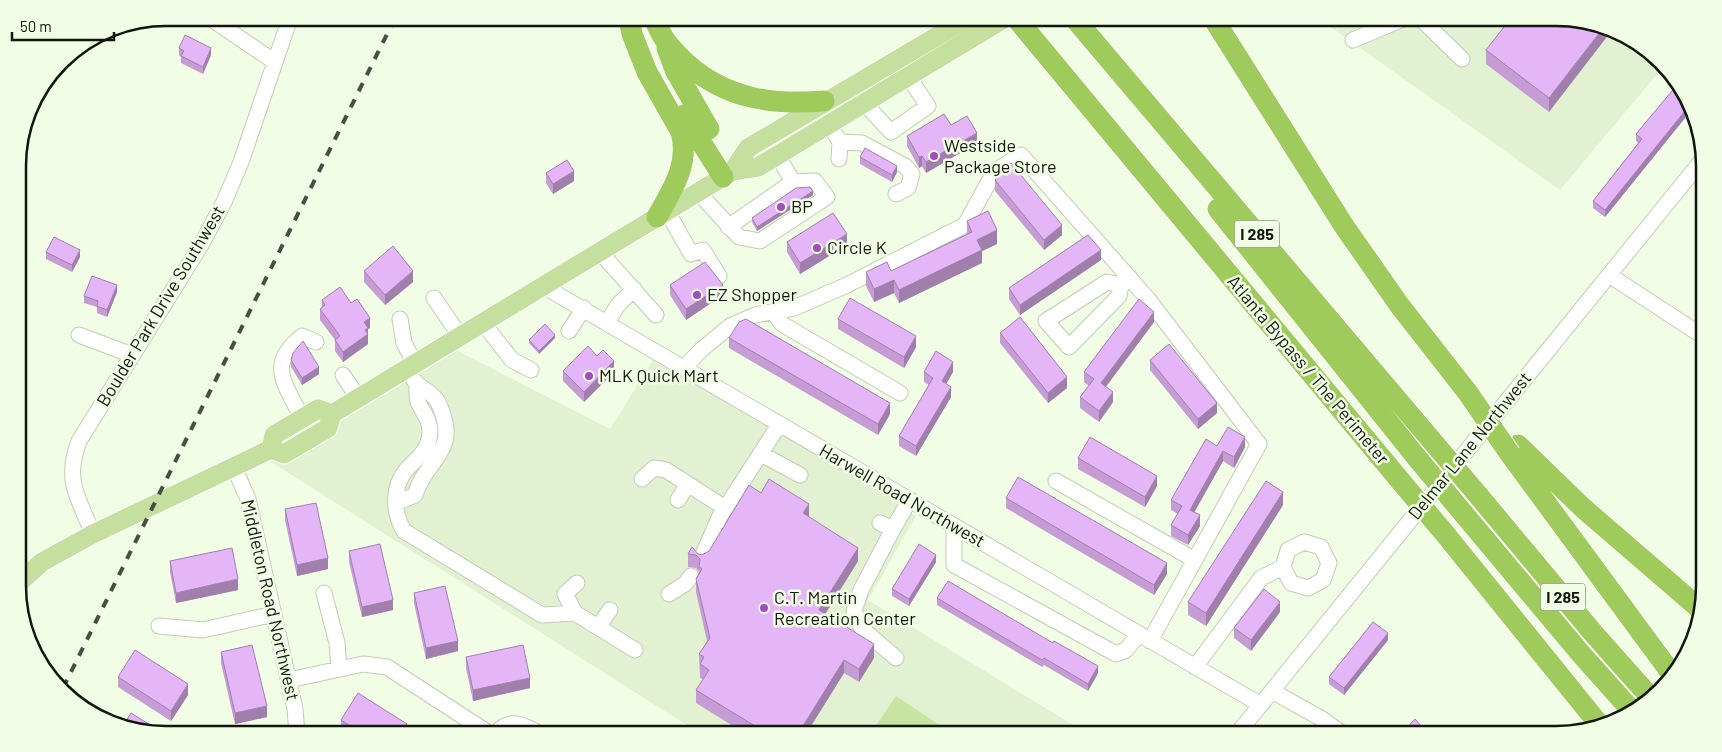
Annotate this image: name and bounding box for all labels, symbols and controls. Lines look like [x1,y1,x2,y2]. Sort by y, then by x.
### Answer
scale bar [12,10,115,42]
text: 50 m [20,17,52,35]
place label: Westside Package Store [944,134,1057,177]
marker: Westside Package Store [928,150,940,162]
place label: BP [791,195,813,217]
street label: Boulder Park Drive Southwest [91,201,229,410]
marker: BP [775,201,787,213]
road number: I 285 [1234,220,1280,248]
place label: Circle K [827,236,887,258]
marker: Circle K [811,242,823,254]
street label: Atlanta Bypass / The Perimeter [1223,270,1395,469]
place label: EZ Shopper [707,283,798,305]
marker: EZ Shopper [691,289,703,301]
place label: MLK Quick Mart [599,364,719,386]
street label: Delmar Lane Northwest [1403,367,1536,524]
marker: MLK Quick Mart [583,370,595,382]
street label: Harwell Road Northwest [816,439,989,552]
street label: Middleton Road Northwest [237,497,305,702]
road number: I 285 [1540,584,1586,610]
place label: C.T. Martin Recreation Center [774,586,916,629]
marker: C.T. Martin Recreation Center [758,602,770,614]

